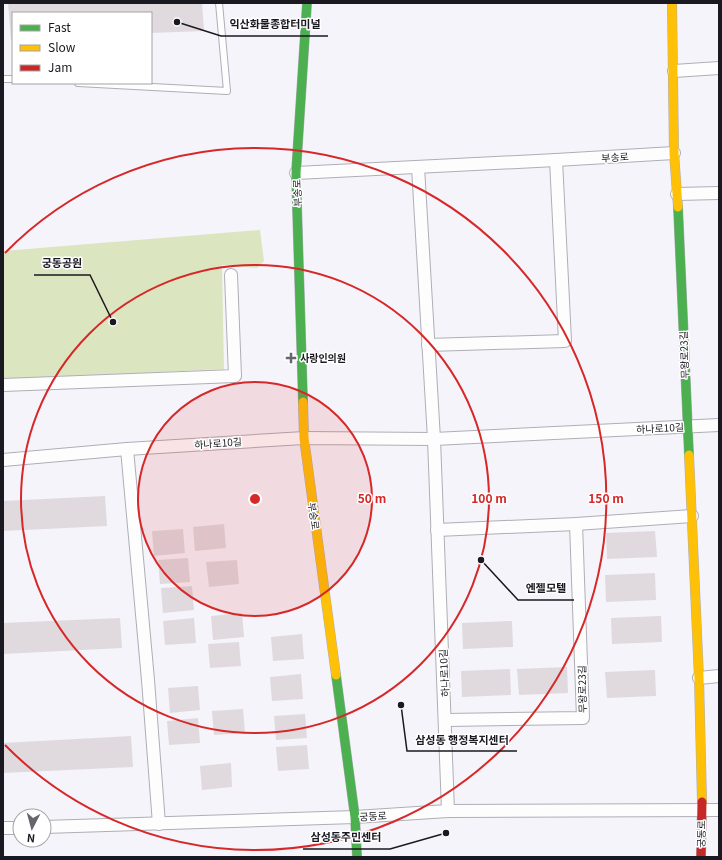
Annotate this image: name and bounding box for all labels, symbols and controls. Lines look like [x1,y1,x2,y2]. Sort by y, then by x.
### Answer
legend [12,12,152,84]
callout: 익산화물종합터미널 [221,13,328,36]
text: 익산화물종합터미널 [229,15,321,31]
text: Fast [48,18,71,35]
text: Slow [48,38,76,55]
text: Jam [48,58,72,75]
street label: 부송로 [601,148,629,165]
street label: 부송로 [289,179,304,207]
callout: 궁동공원 [34,252,90,275]
text: 궁동공원 [42,254,82,270]
street label: 무왕로23길 [675,331,692,379]
place label: 사랑인의원 [300,350,346,365]
marker: 사랑인의원 [285,352,297,364]
street label: 하나로10길 [636,419,684,436]
street label: 하나로10길 [194,433,242,452]
text: 50 m [358,489,386,506]
text: 100 m [471,489,507,506]
text: 150 m [588,489,624,506]
centre of rings [248,492,262,506]
street label: 부송로 [305,501,324,531]
callout: 엔젤모텔 [518,577,574,600]
text: 엔젤모텔 [526,579,566,595]
street label: 하나로10길 [435,649,452,697]
street label: 무왕로23길 [574,665,589,713]
callout: 삼성동 행정복지센터 [407,728,517,751]
text: 삼성동 행정복지센터 [415,731,509,747]
street label: 궁동로 [359,807,387,824]
north arrow [12,808,52,848]
street label: 궁동로 [693,820,708,848]
callout: 삼성동주민센터 [303,826,390,849]
text: 삼성동주민센터 [311,828,381,844]
text: N [26,831,36,847]

